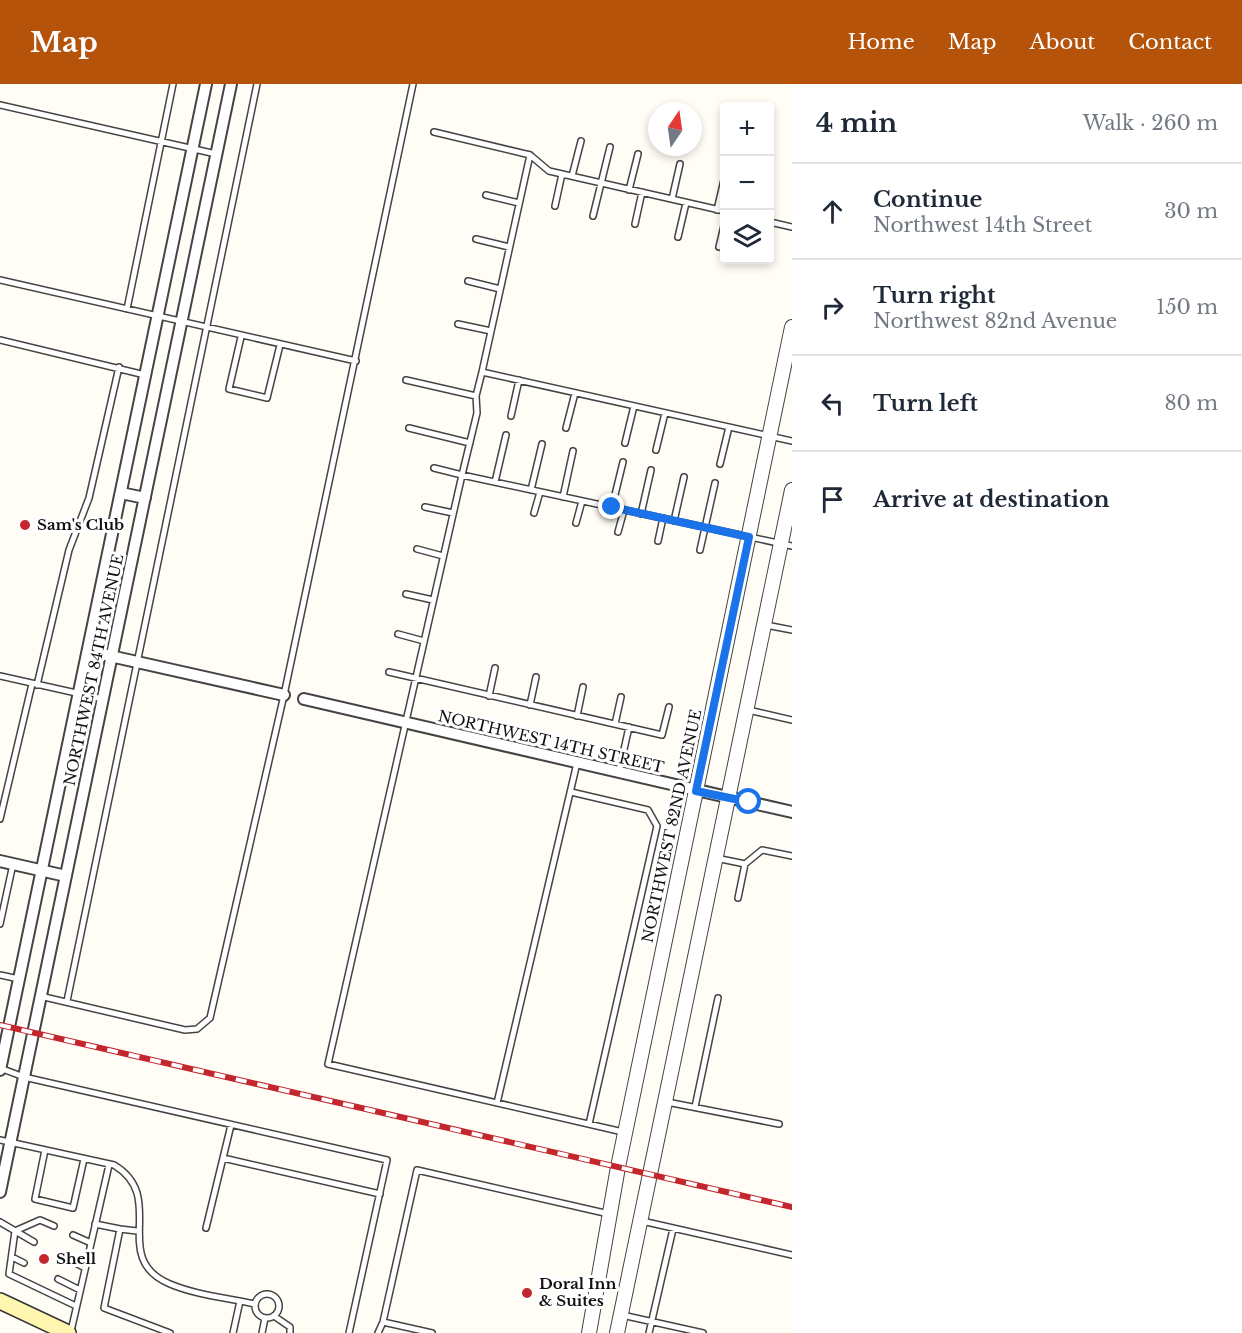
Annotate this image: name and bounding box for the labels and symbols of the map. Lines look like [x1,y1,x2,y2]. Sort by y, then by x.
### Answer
north arrow [648,102,702,156]
route end [598,493,624,519]
place label: Sam's Club [37,515,124,534]
marker: Sam's Club [18,518,32,532]
street label: NORTHWEST 84TH AVENUE [60,552,127,787]
street label: NORTHWEST 14TH STREET [436,706,666,777]
street label: NORTHWEST 82ND AVENUE [637,707,706,944]
route start [735,788,761,814]
place label: Shell [56,1249,97,1268]
marker: Shell [37,1252,51,1266]
place label: Doral Inn & Suites [539,1274,616,1310]
marker: Doral Inn & Suites [520,1286,534,1300]

